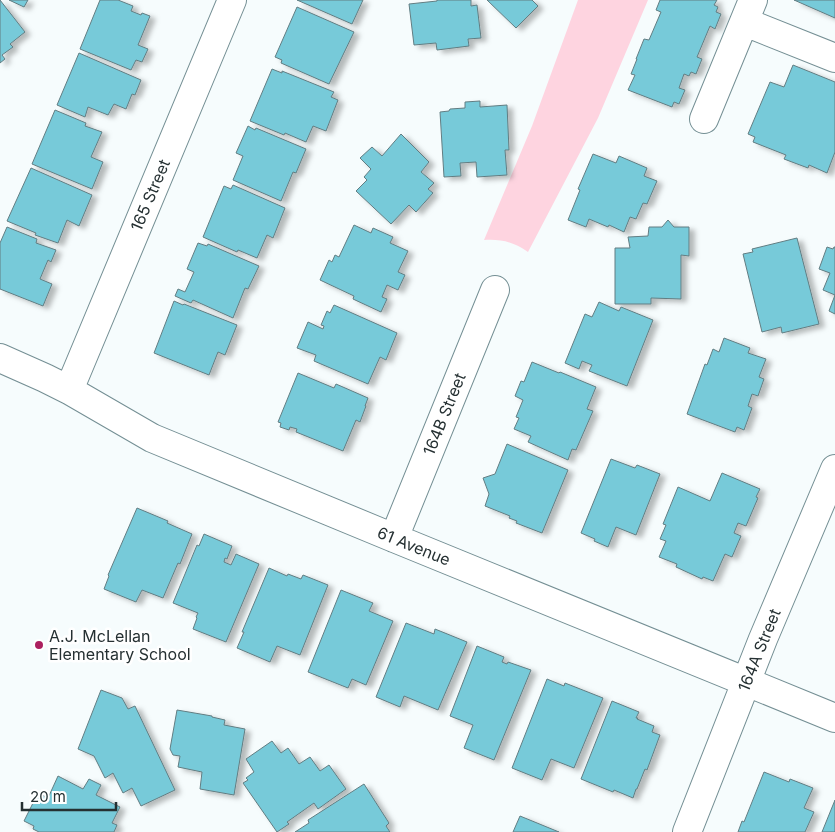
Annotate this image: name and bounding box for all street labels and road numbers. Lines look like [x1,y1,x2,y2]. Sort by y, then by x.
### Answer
street label: 165 Street [126,156,174,234]
street label: 164B Street [418,370,470,458]
street label: 61 Avenue [374,522,454,570]
street label: 164A Street [733,606,785,694]

